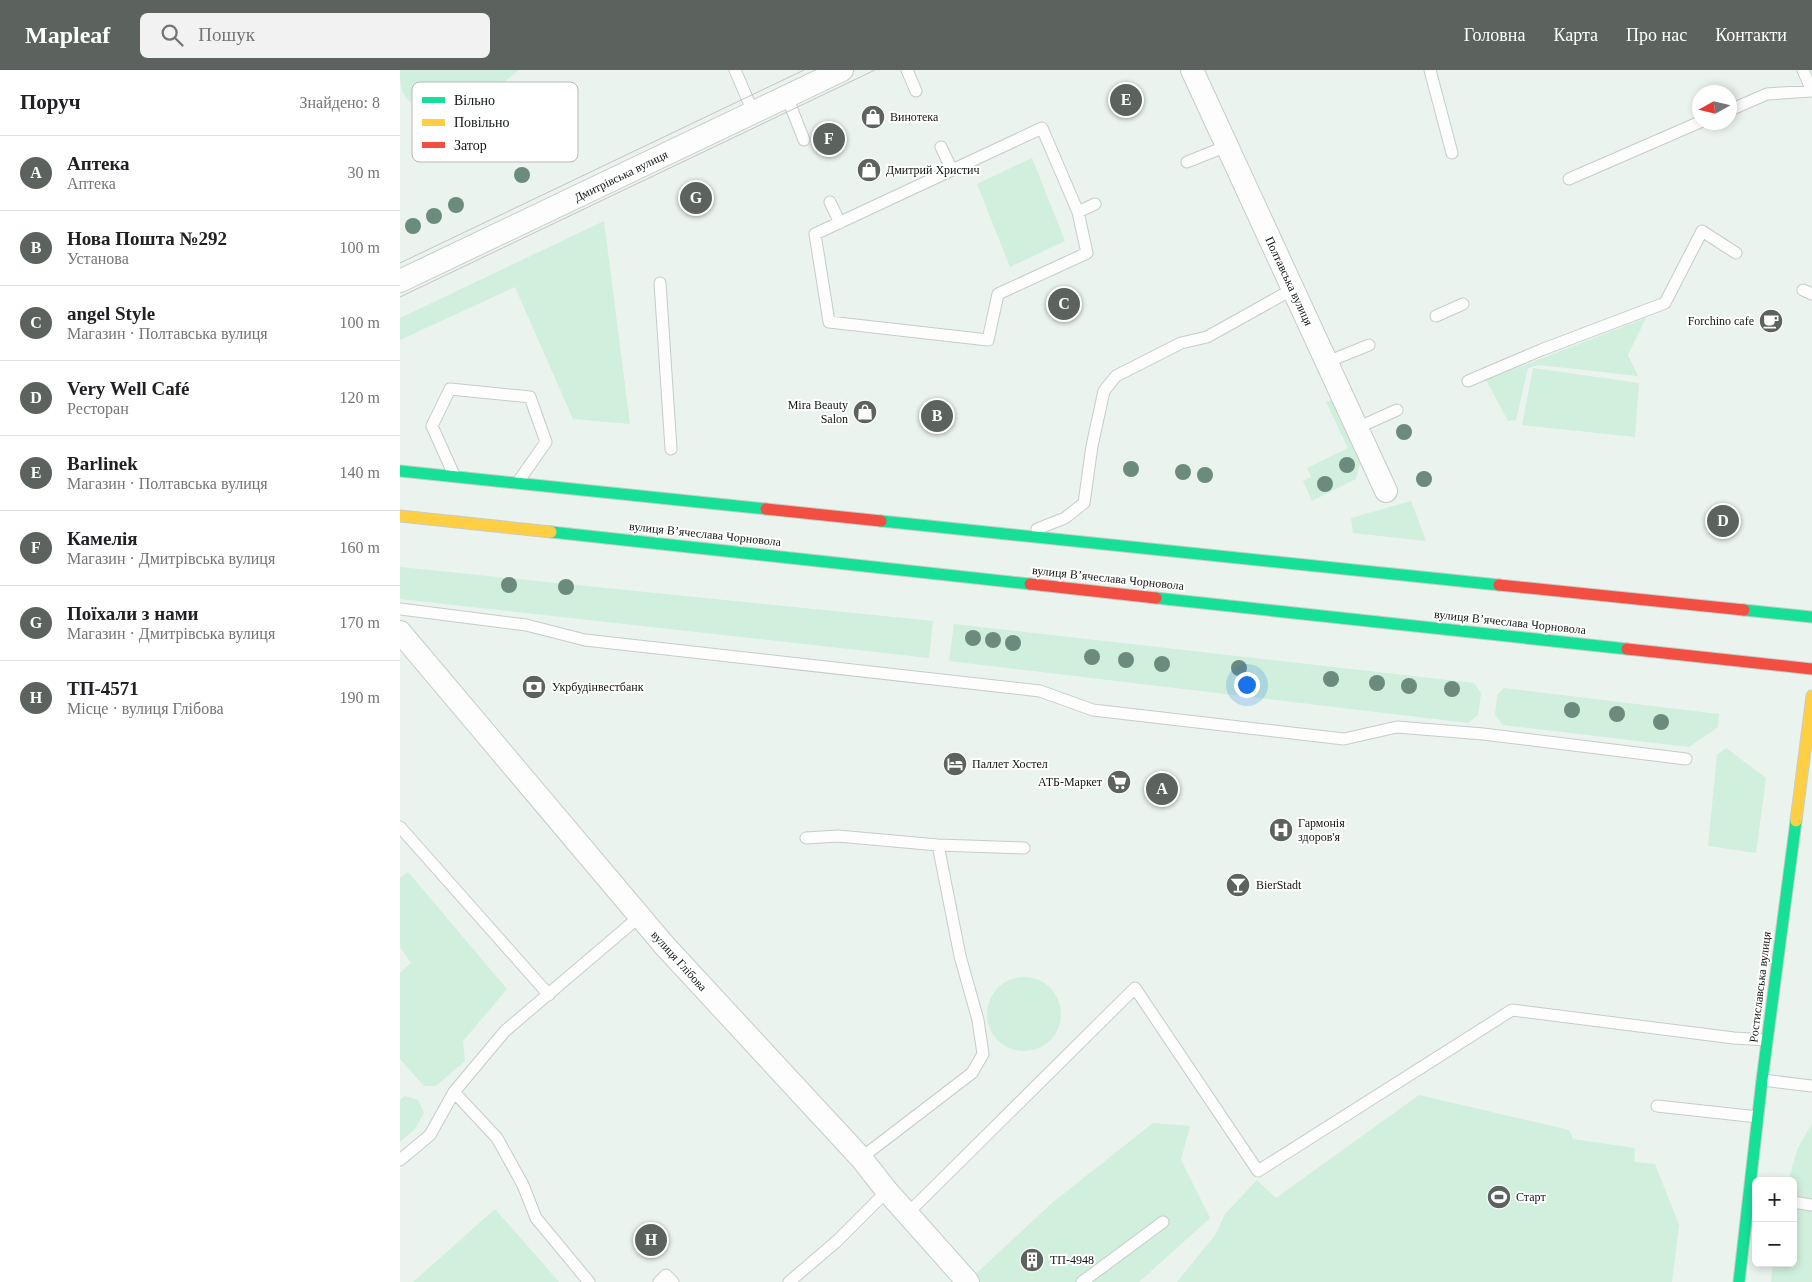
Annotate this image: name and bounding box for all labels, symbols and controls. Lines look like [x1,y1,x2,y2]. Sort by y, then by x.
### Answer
search box [140,13,490,58]
icon: search [158,21,186,49]
text: Mapleaf [25,22,110,48]
text: Пошук [198,24,255,45]
text: Головна [1464,25,1525,45]
text: Карта [1553,25,1598,45]
text: Про нас [1626,25,1687,45]
text: Контакти [1715,25,1787,45]
pin: E [1110,81,1142,119]
legend [412,82,578,162]
north arrow [1692,85,1737,130]
text: Поруч [20,90,81,114]
text: Вільно [454,93,495,108]
text: Знайдено: 8 [300,94,380,111]
shop icon: Винотека [860,104,886,130]
place label: Винотека [890,110,939,124]
text: Повільно [454,115,509,130]
pin: F [813,120,845,158]
text: Затор [454,138,487,153]
street label: Дмитрівська вулиця [572,147,671,205]
text: Аптека [67,153,130,174]
shop icon: Дмитрий Христич [856,157,882,183]
place label: Дмитрий Христич [886,163,980,177]
text: A [30,164,42,181]
text: 30 m [348,164,380,181]
text: Аптека [67,175,116,192]
pin: G [680,179,712,217]
text: Нова Пошта №292 [67,228,227,249]
street label: Полтавська вулиця [1262,234,1316,328]
text: B [31,239,41,256]
text: 100 m [340,239,380,256]
text: Установа [67,250,129,267]
pin: C [1048,285,1080,323]
text: angel Style [67,303,155,324]
cafe icon: Forchino cafe [1758,308,1784,334]
text: C [30,314,42,331]
text: 100 m [340,314,380,331]
place label: Forchino cafe [1688,314,1754,328]
text: Магазин · Полтавська вулиця [67,325,268,342]
text: Very Well Café [67,378,189,399]
text: D [30,389,42,406]
text: 120 m [340,389,380,406]
pin: B [921,397,953,435]
place label: Mira Beauty Salon [788,398,848,426]
shop icon: Mira Beauty Salon [852,399,878,425]
text: Ресторан [67,400,129,417]
text: Barlinek [67,453,138,474]
text: E [31,464,41,481]
text: 140 m [340,464,380,481]
text: Магазин · Полтавська вулиця [67,475,268,492]
pin: D [1707,502,1739,540]
street label: вулиця Вʼячеслава Чорновола [628,519,782,549]
text: Камелія [67,528,138,549]
text: F [31,539,41,556]
text: 160 m [340,539,380,556]
text: Магазин · Дмитрівська вулиця [67,550,275,567]
street label: вулиця Вʼячеслава Чорновола [1031,563,1185,593]
text: Поїхали з нами [67,603,199,624]
street label: вулиця Вʼячеслава Чорновола [1433,607,1587,637]
text: G [30,614,42,631]
text: 170 m [340,614,380,631]
text: Магазин · Дмитрівська вулиця [67,625,275,642]
your location [1234,672,1260,698]
bank icon: Укрбудінвестбанк [521,674,547,700]
text: ТП-4571 [67,678,139,699]
place label: Укрбудінвестбанк [552,680,644,694]
text: H [30,689,42,706]
text: 190 m [340,689,380,706]
text: Місце · вулиця Глібова [67,700,224,717]
hotel icon: Паллет Хостел [942,751,968,777]
place label: Паллет Хостел [972,757,1048,771]
supermarket icon: АТБ-Маркет [1106,769,1132,795]
pin: A [1146,770,1178,808]
place label: АТБ-Маркет [1038,775,1103,789]
place label: Гармонія здоров'я [1298,816,1345,844]
hospital icon: Гармонія здоров'я [1268,817,1294,843]
bar icon: BierStadt [1225,872,1251,898]
place label: BierStadt [1256,878,1302,892]
street label: вулиця Глібова [648,928,710,995]
street label: Ростиславська вулиця [1746,930,1774,1043]
map controls [1752,1177,1797,1267]
button: + [1752,1177,1797,1222]
sports icon: Старт [1486,1184,1512,1210]
place label: Старт [1516,1190,1546,1204]
pin: H [635,1221,667,1259]
button: − [1752,1222,1797,1267]
building icon: ТП-4948 [1019,1247,1045,1273]
place label: ТП-4948 [1050,1253,1094,1267]

